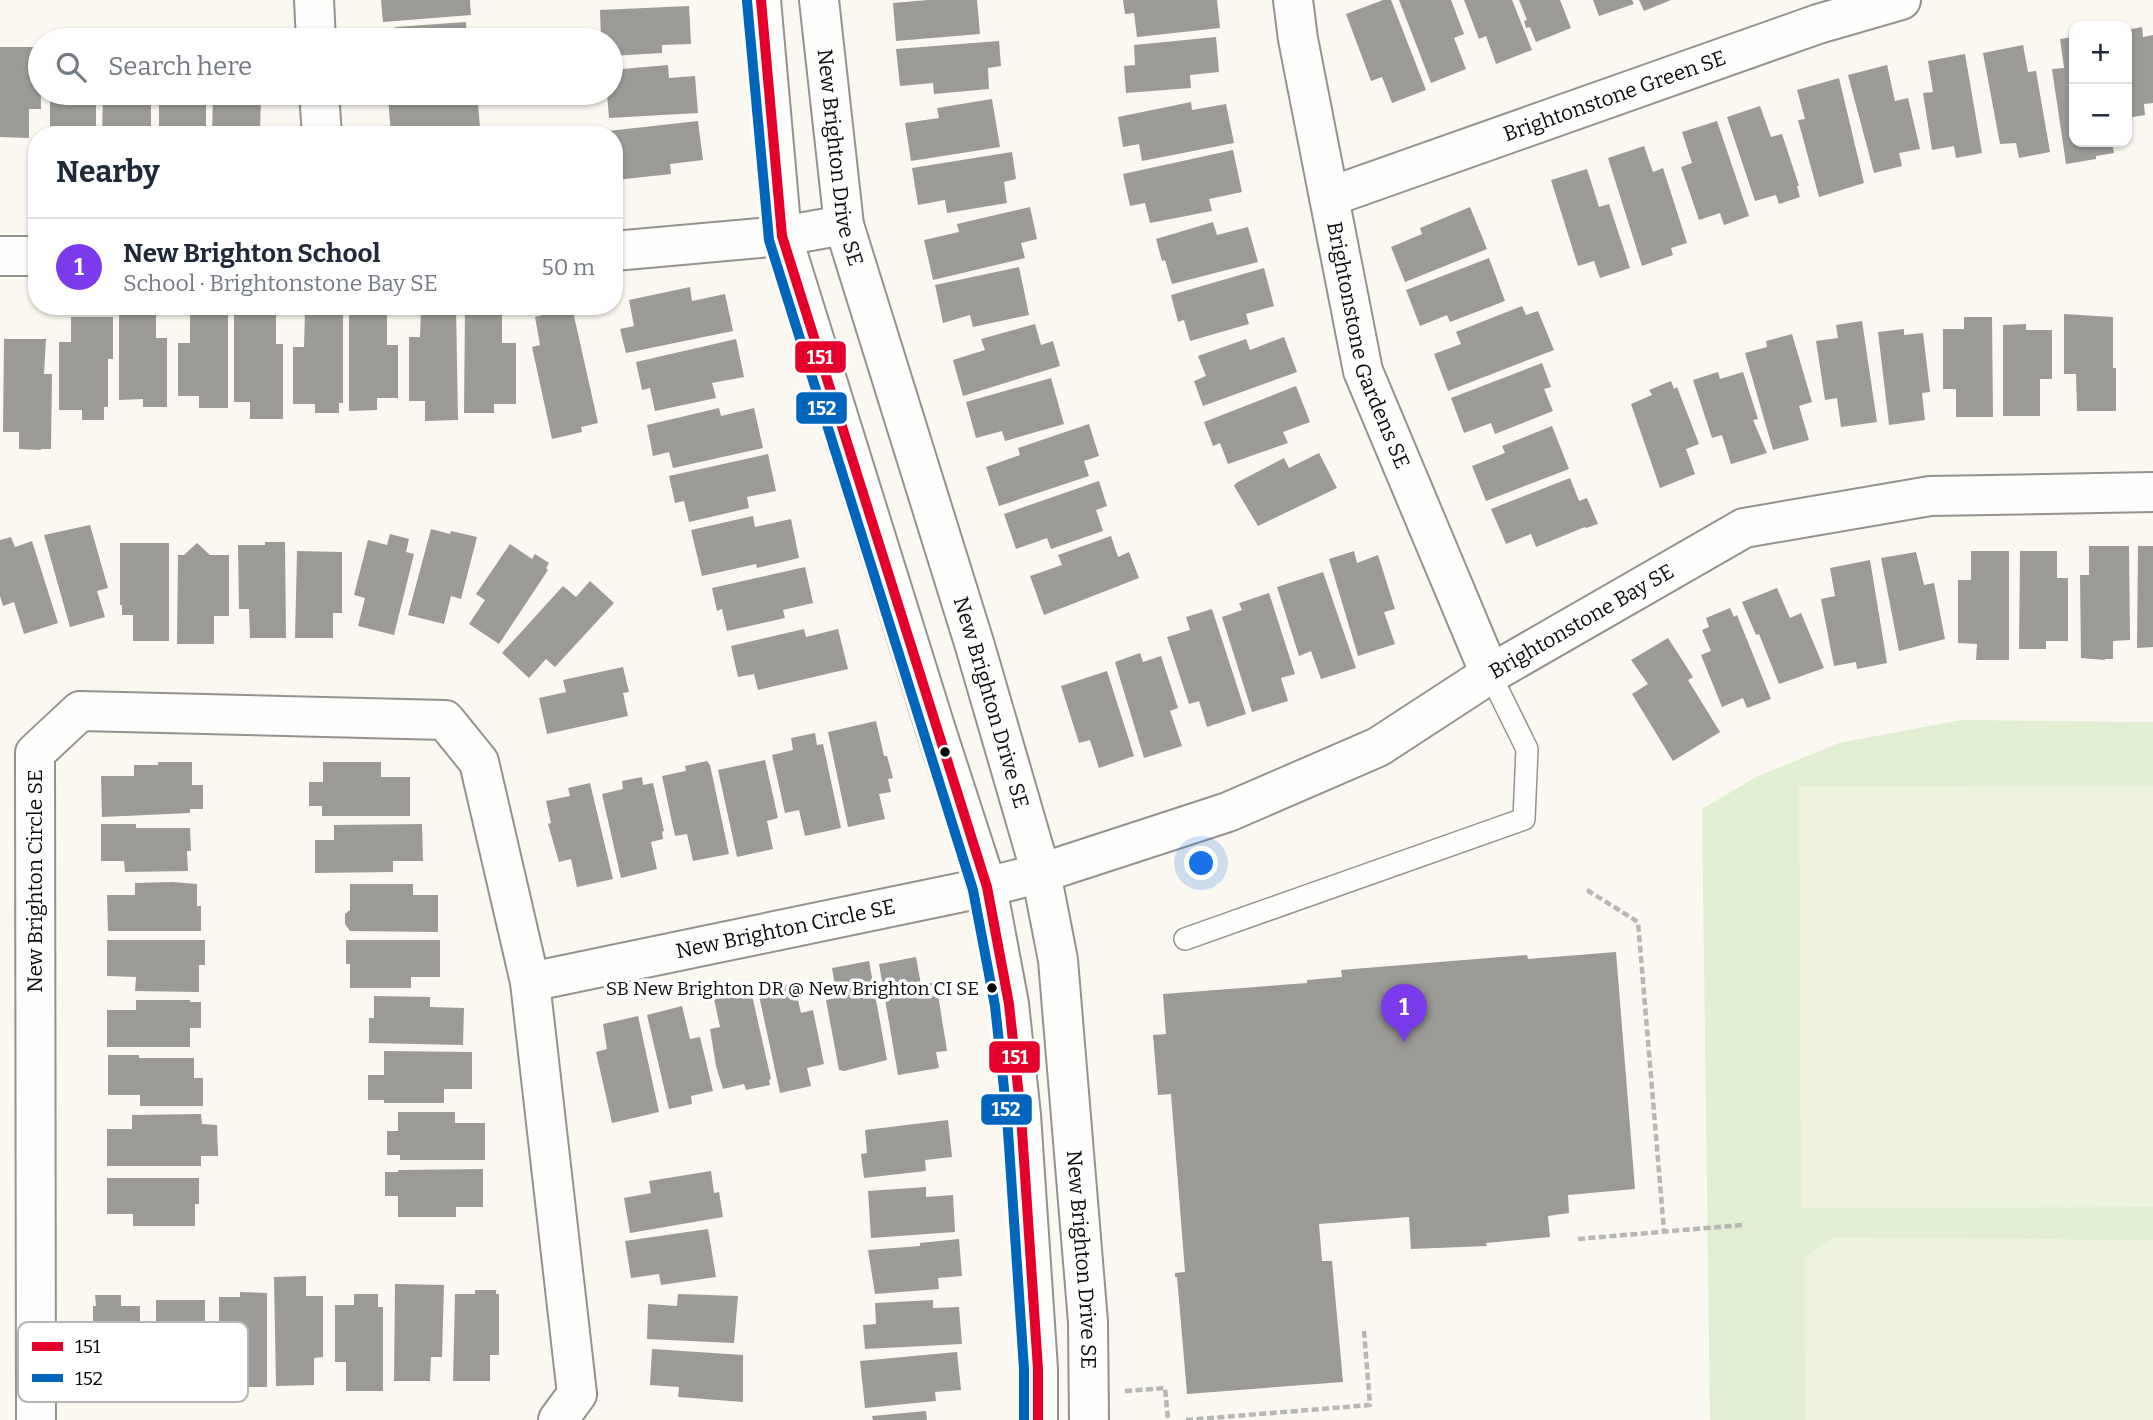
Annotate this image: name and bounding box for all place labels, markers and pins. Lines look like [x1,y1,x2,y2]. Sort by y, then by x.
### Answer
unlabelled marker [938,745,952,759]
place label: SB New Brighton DR @ New Brighton CI SE [606,977,979,1000]
marker: SB New Brighton DR @ New Brighton CI SE [985,981,999,995]
pin: 1 [1381,984,1427,1042]

